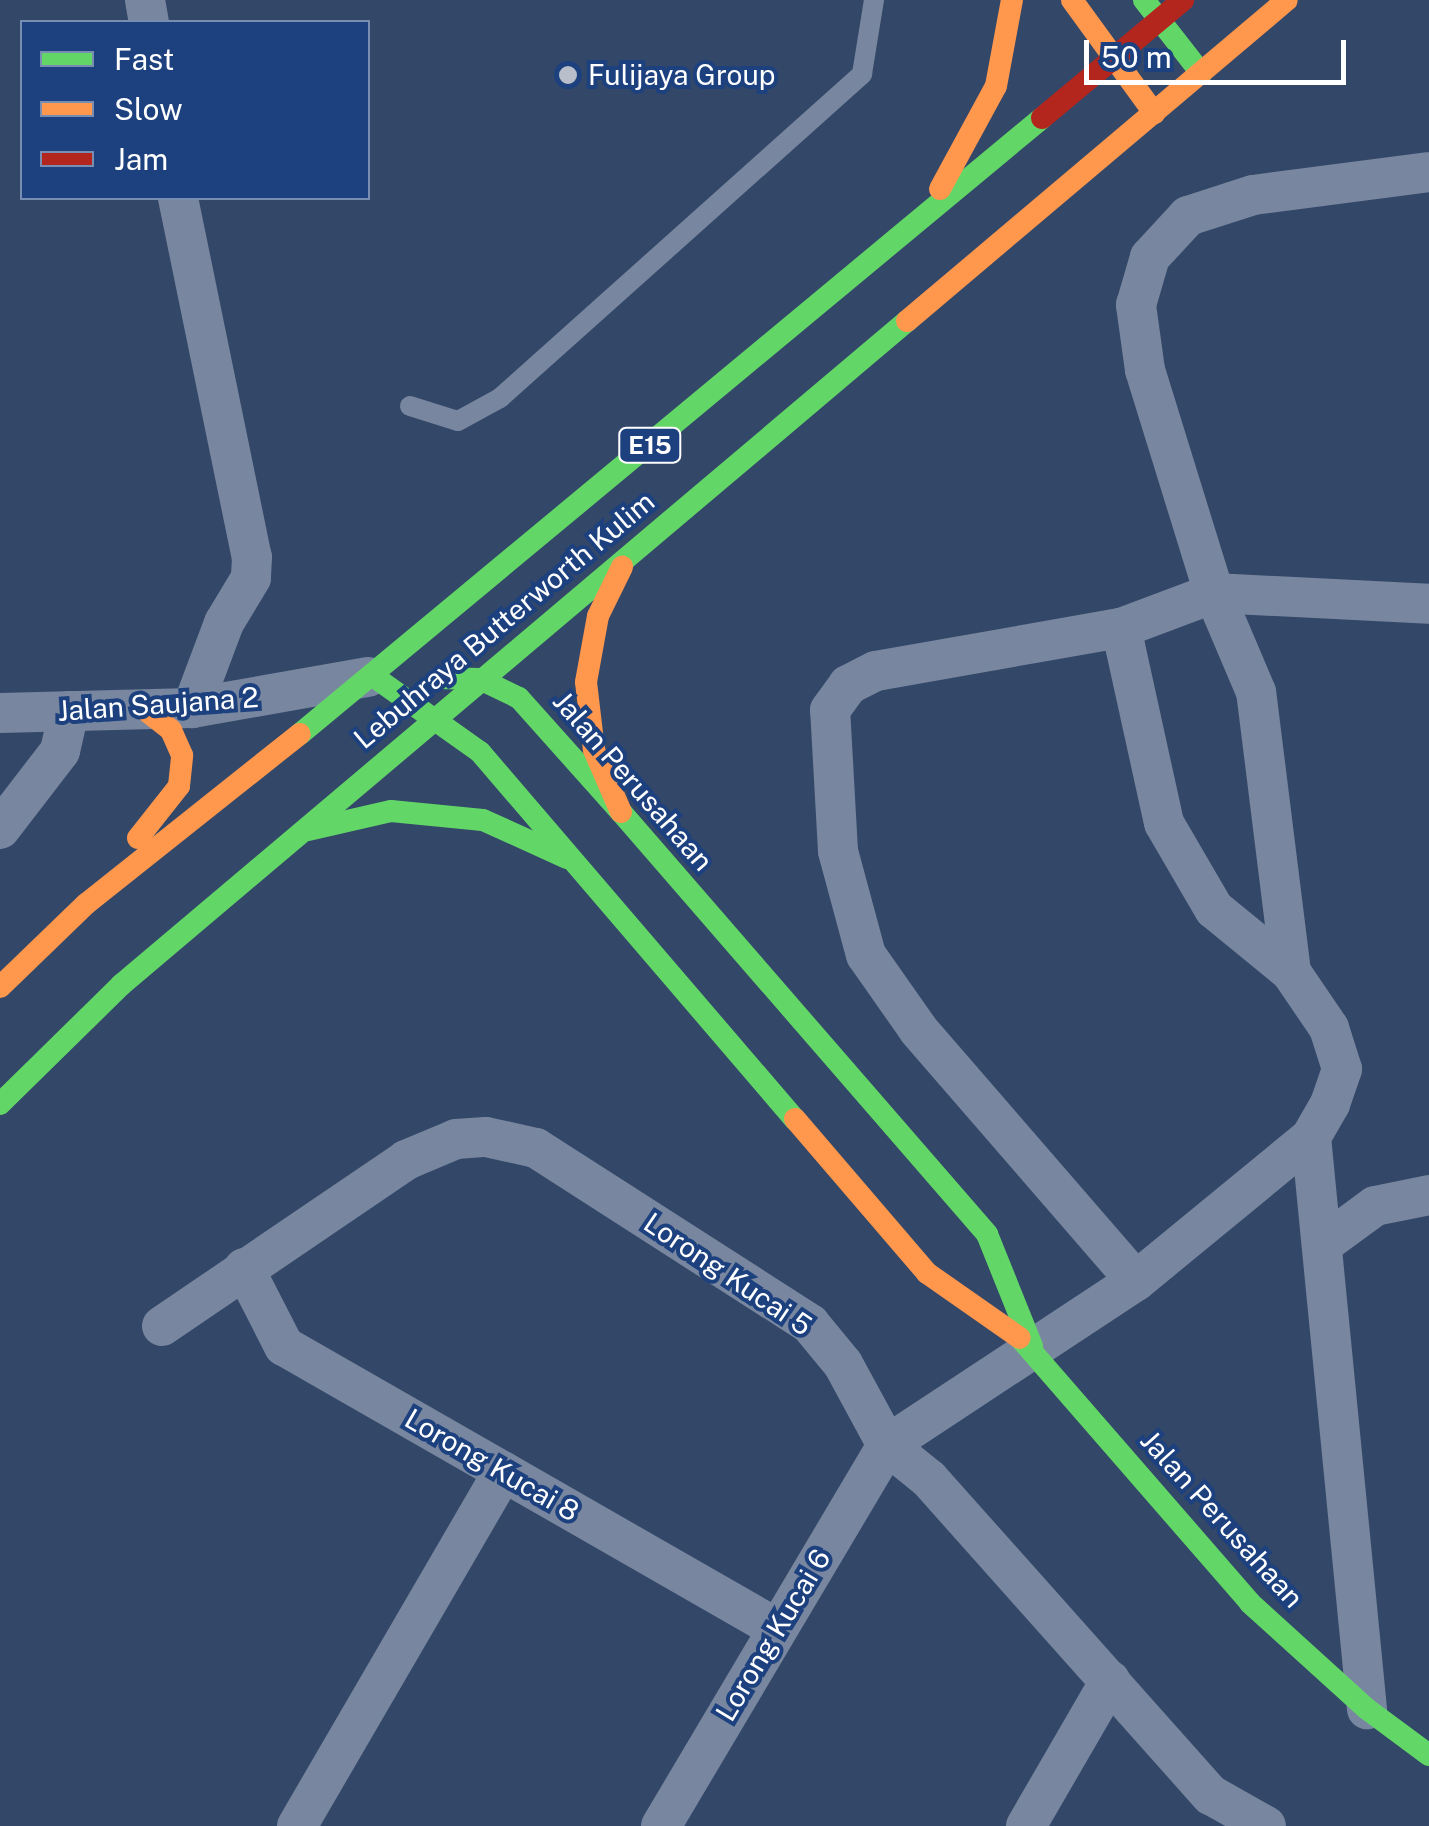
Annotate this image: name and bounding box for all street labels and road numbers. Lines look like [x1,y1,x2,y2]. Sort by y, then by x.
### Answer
road number: E15 [618,425,682,465]
street label: Lebuhraya Butterworth Kulim [347,485,661,755]
street label: Jalan Saujana 2 [56,680,260,728]
street label: Jalan Perusahaan [546,684,720,878]
street label: Lorong Kucai 5 [638,1206,818,1342]
street label: Lorong Kucai 8 [399,1402,585,1528]
street label: Jalan Perusahaan [1134,1424,1310,1614]
street label: Lorong Kucai 6 [708,1543,838,1727]

